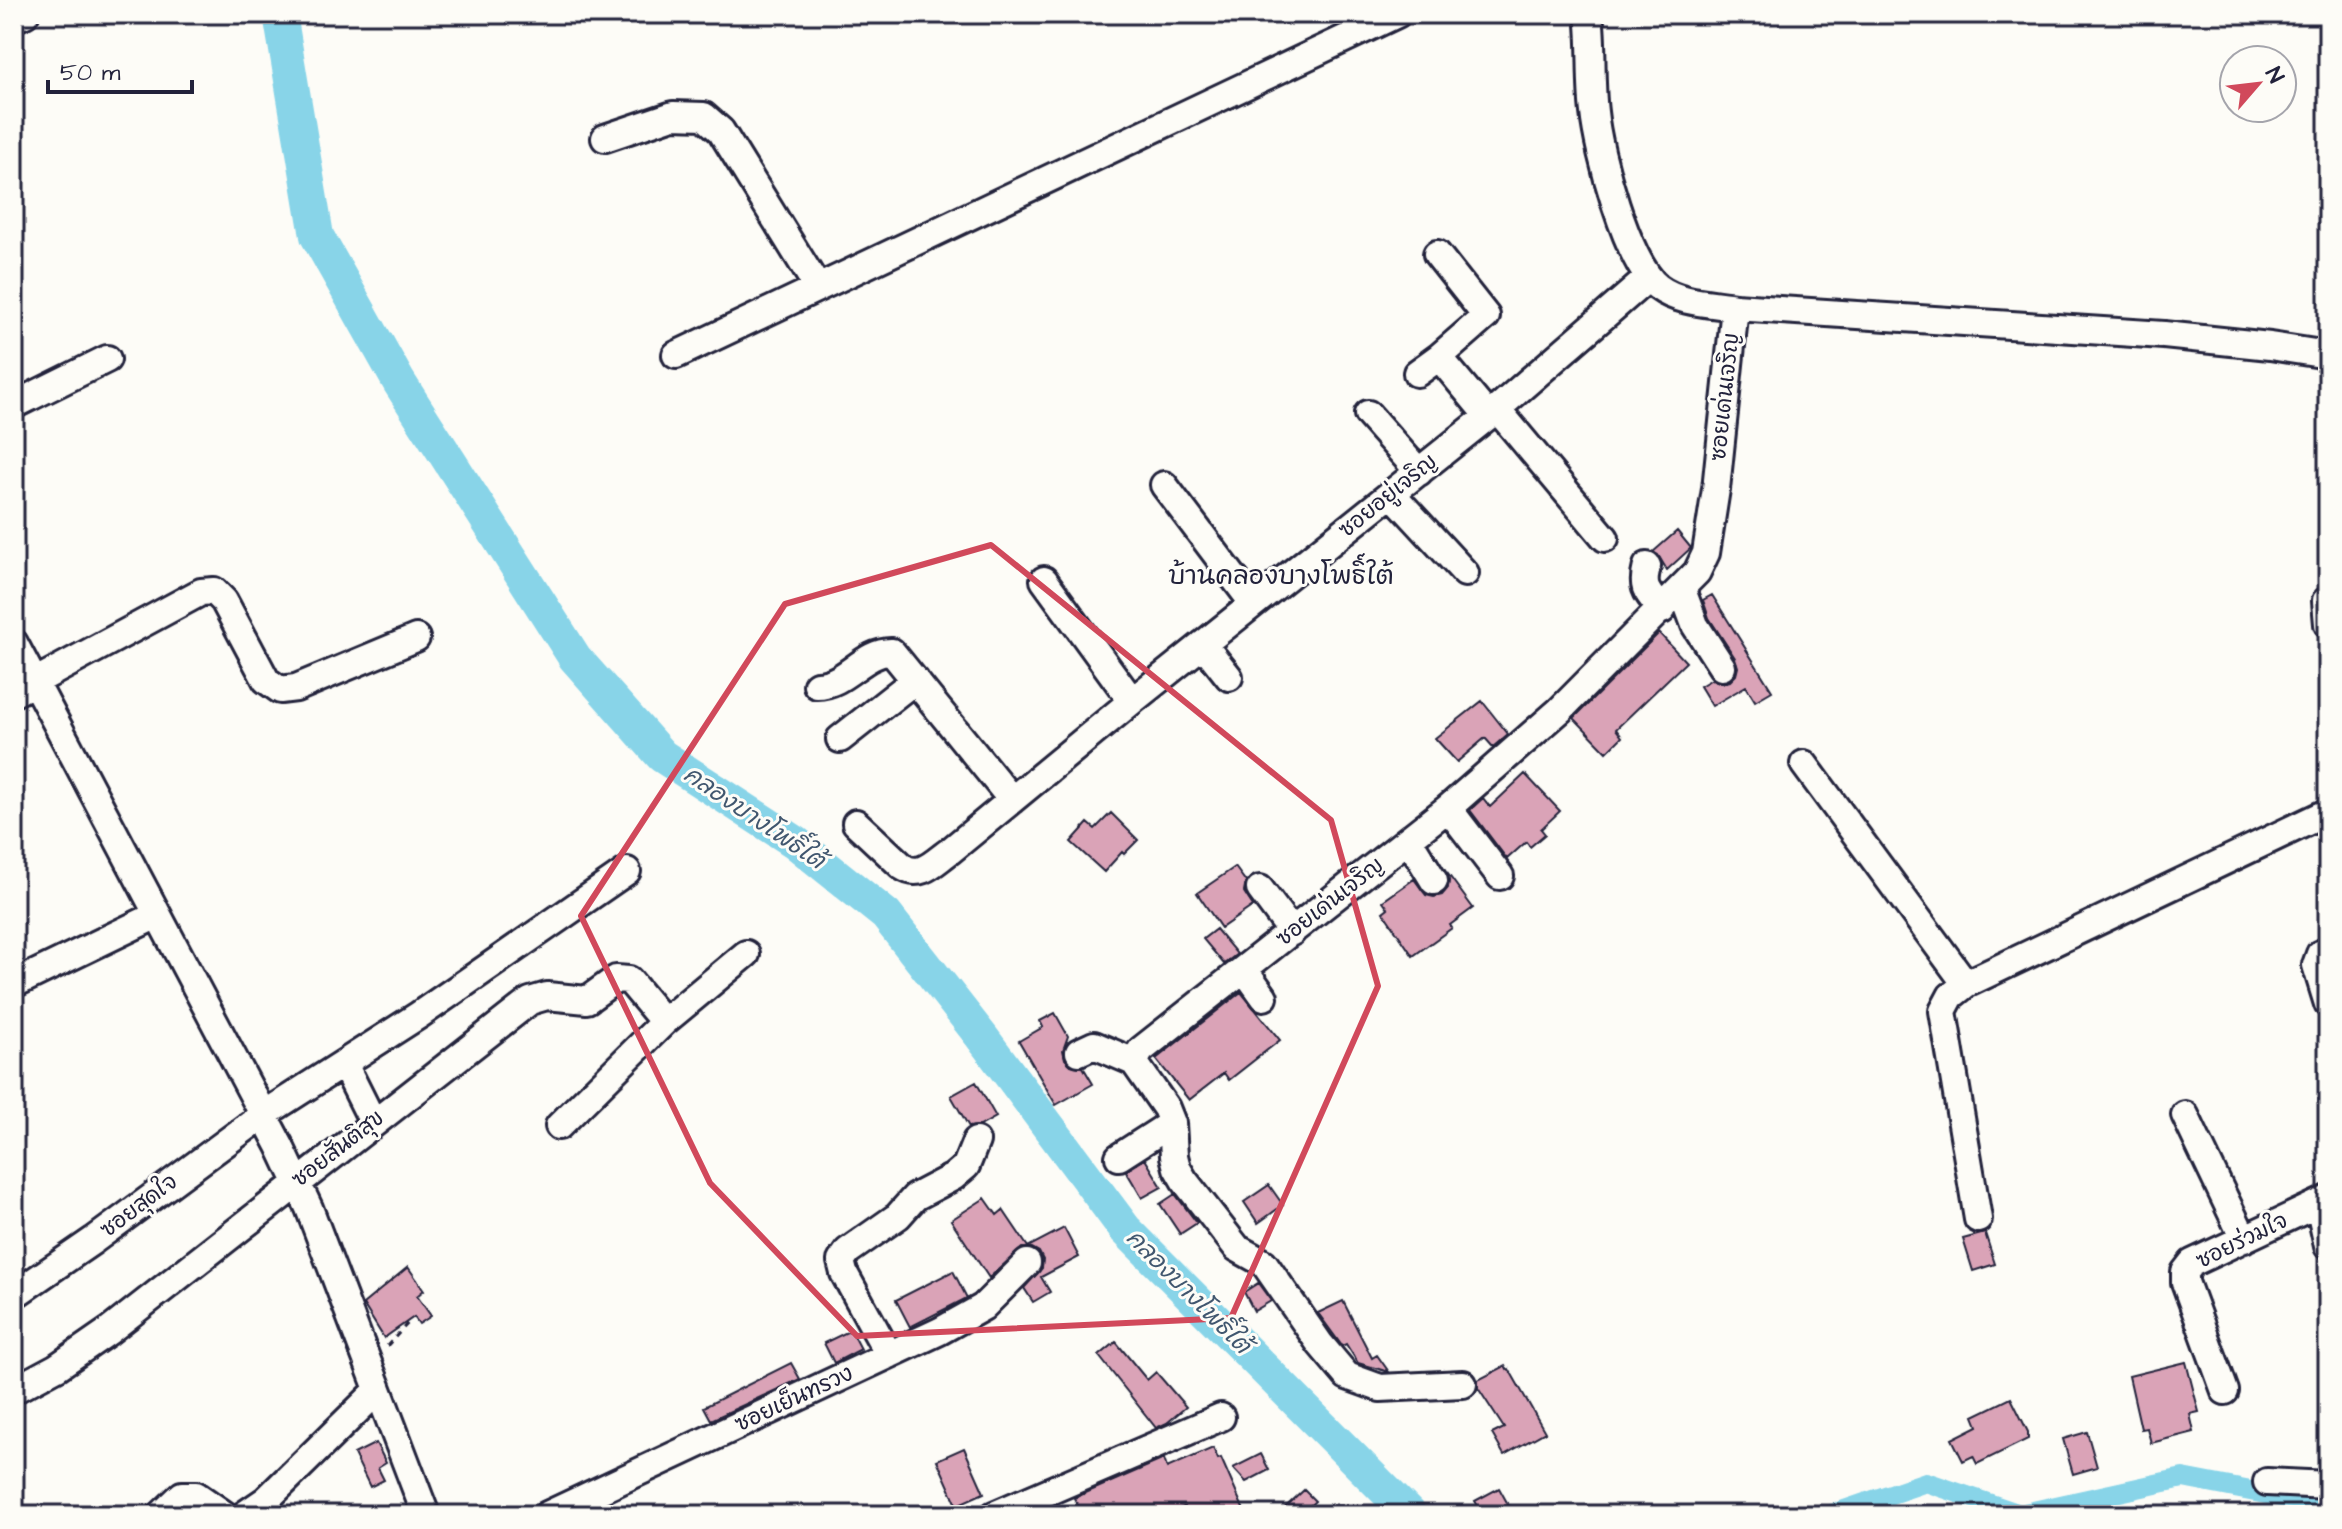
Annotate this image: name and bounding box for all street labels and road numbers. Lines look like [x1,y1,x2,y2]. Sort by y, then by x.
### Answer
street label: ซอยเด่นเจริญ [1703,331,1747,463]
street label: ซอยอยู่เจริญ [1332,447,1444,545]
street label: ซอยเด่นเจริญ [1270,850,1390,954]
street label: ซอยสันติสุข [285,1103,391,1195]
street label: ซอยสุดใจ [94,1167,184,1245]
street label: ซอยร่วมใจ [2191,1206,2293,1276]
street label: ซอยเย็นทรวง [730,1358,858,1440]

